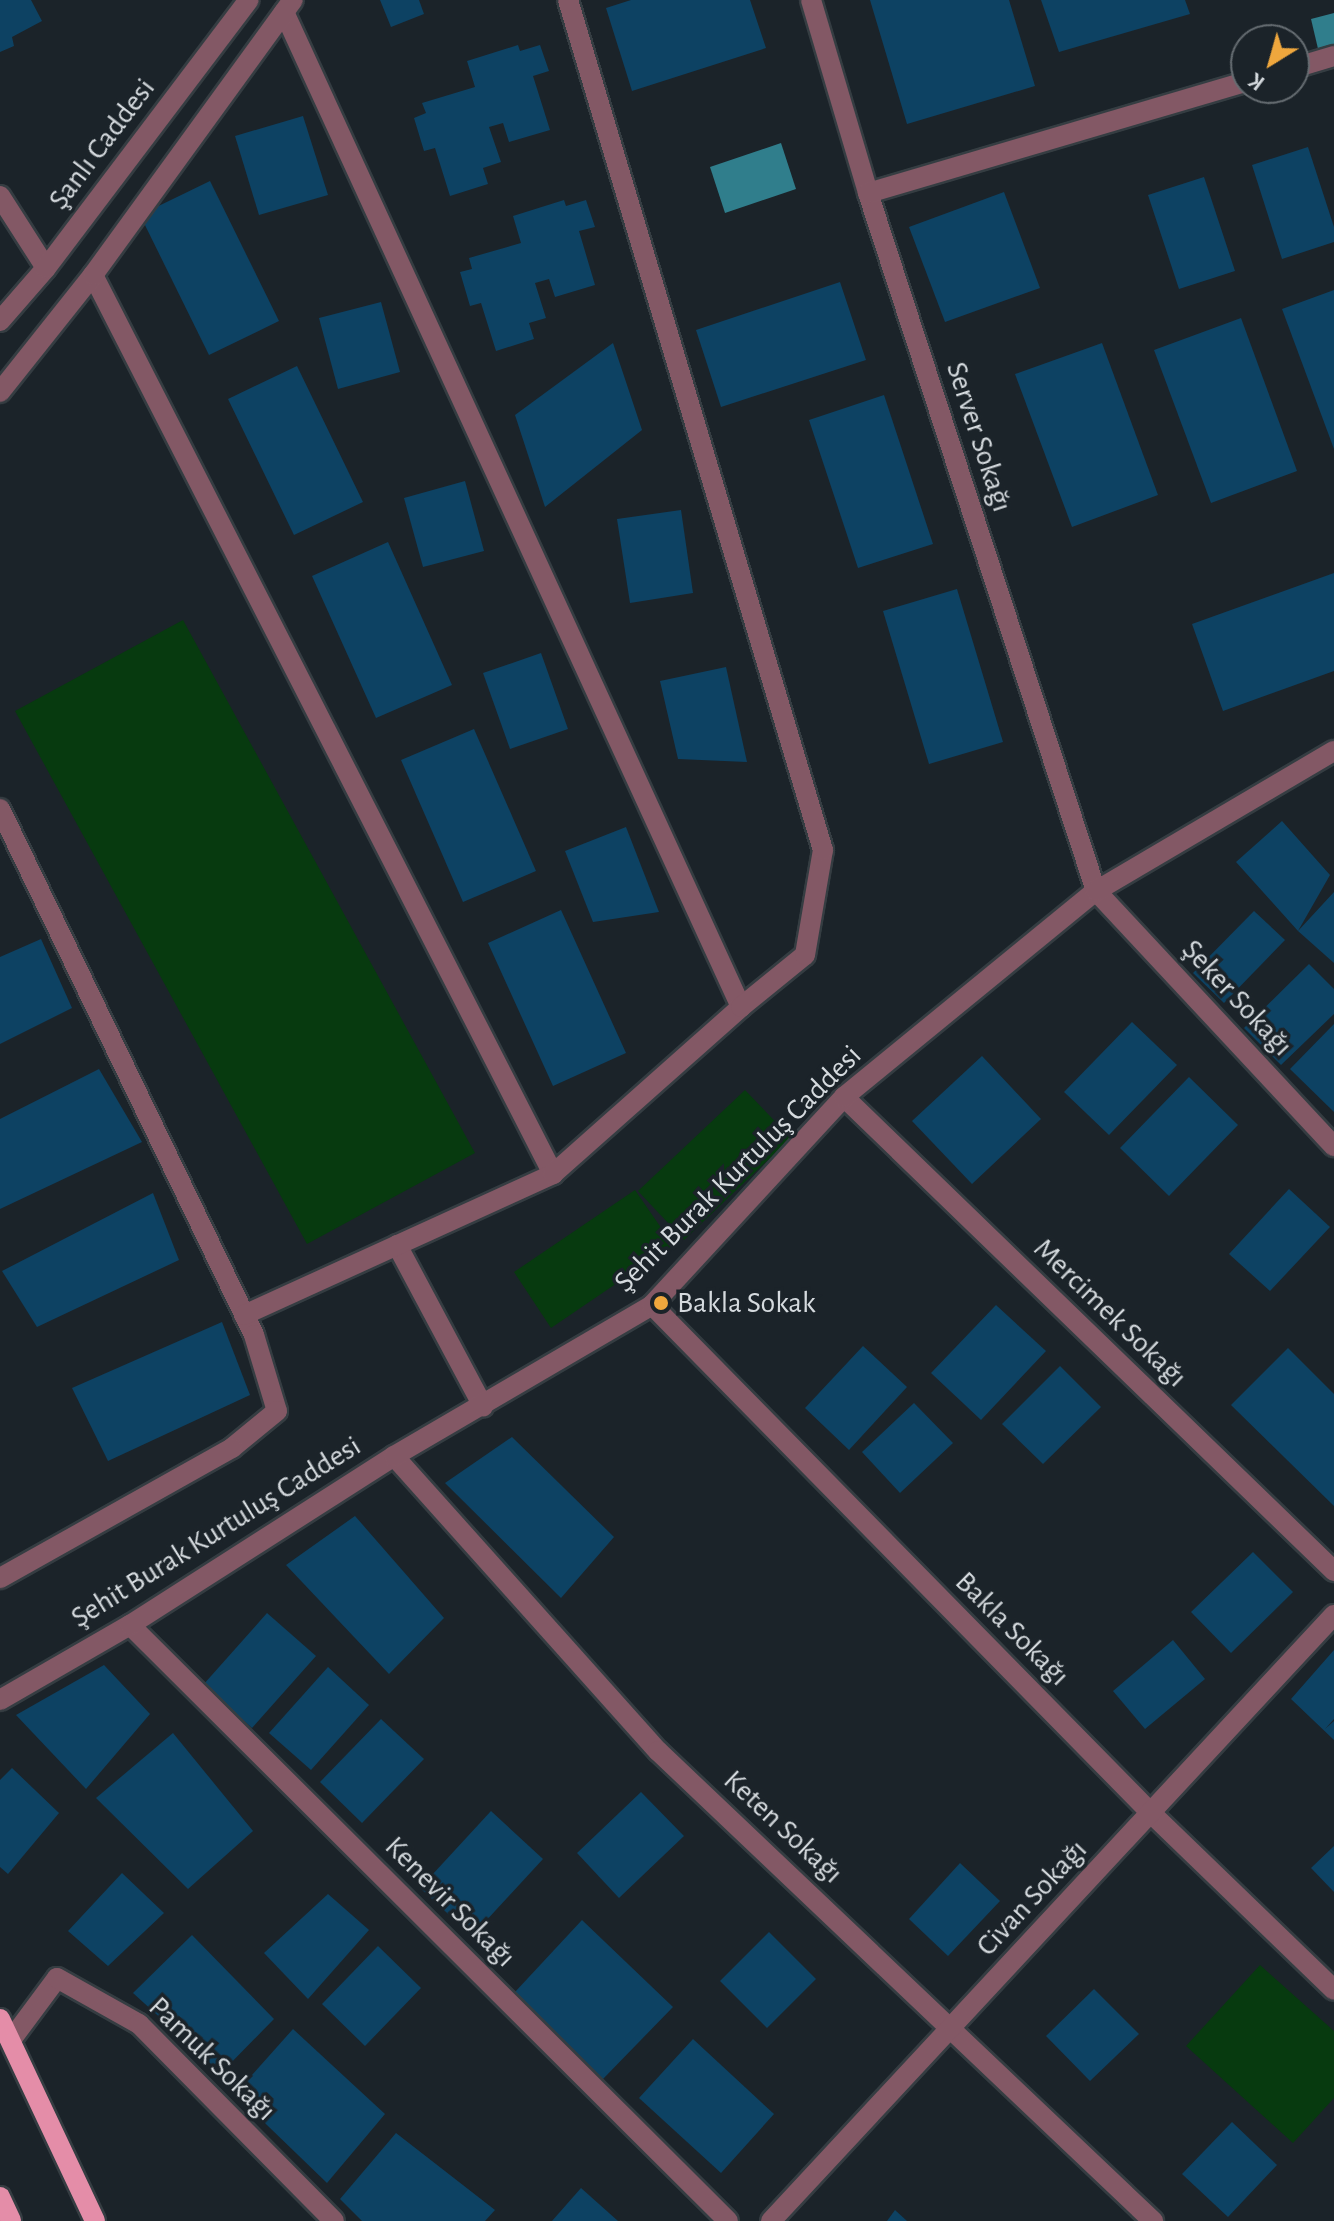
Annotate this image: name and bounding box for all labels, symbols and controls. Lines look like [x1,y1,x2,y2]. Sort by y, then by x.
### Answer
north arrow [1230,24,1310,104]
text: K [1245,69,1269,94]
street label: Şanlı Caddesi [41,71,163,217]
street label: Server Sokağı [938,358,1020,516]
street label: Şeker Sokağı [1174,932,1300,1064]
street label: Şehit Burak Kurtuluş Caddesi [607,1038,869,1300]
street label: Mercimek Sokağı [1026,1231,1194,1395]
place label: Bakla Sokak [677,1285,816,1321]
marker: Bakla Sokak [652,1294,670,1312]
street label: Şehit Burak Kurtuluş Caddesi [65,1428,367,1636]
street label: Bakla Sokağı [947,1564,1077,1694]
street label: Keten Sokağı [716,1763,850,1891]
street label: Kenevir Sokağı [377,1829,523,1975]
street label: Civan Sokağı [969,1832,1095,1964]
street label: Pamuk Sokağı [141,1989,283,2129]

